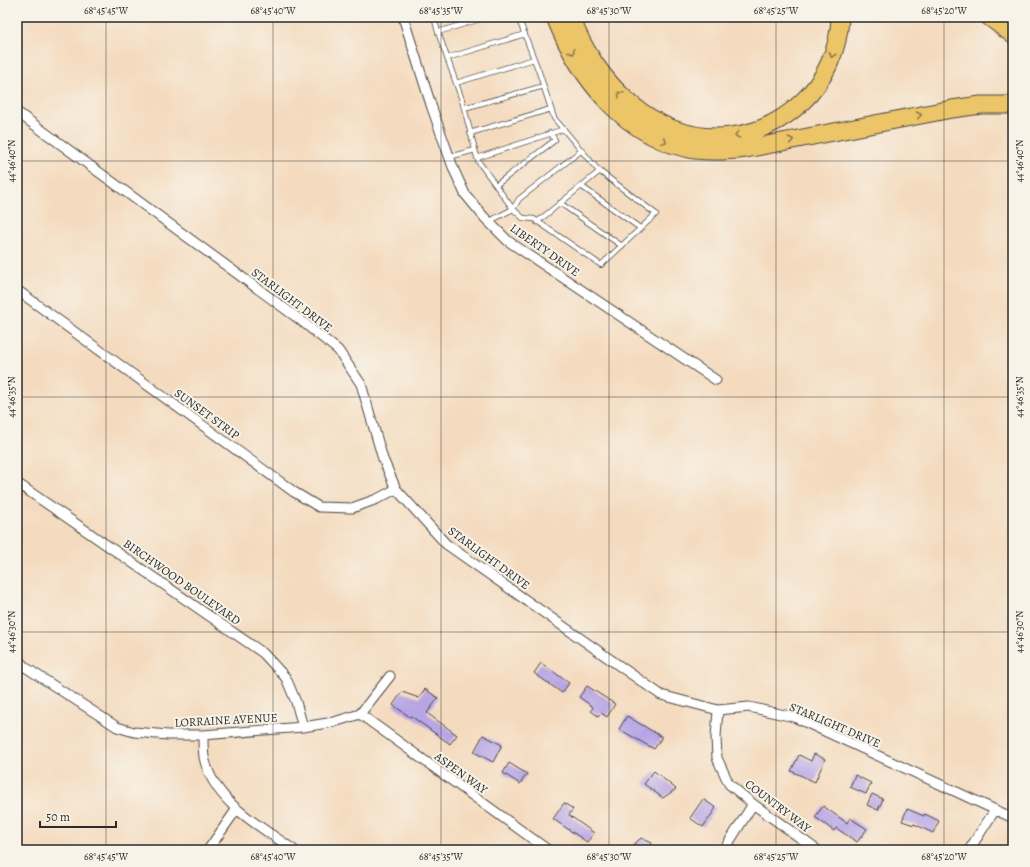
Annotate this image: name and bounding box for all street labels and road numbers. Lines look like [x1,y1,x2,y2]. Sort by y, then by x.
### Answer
street label: LIBERTY DRIVE [507,220,583,280]
street label: STARLIGHT DRIVE [248,264,336,336]
street label: SUNSET STRIP [171,385,243,443]
street label: STARLIGHT DRIVE [445,523,533,593]
street label: BIRCHWOOD BOULEVARD [120,535,244,629]
street label: STARLIGHT DRIVE [787,699,883,751]
street label: LORRAINE AVENUE [174,709,278,731]
street label: ASPEN WAY [431,748,491,798]
street label: COUNTRY WAY [742,776,815,836]

